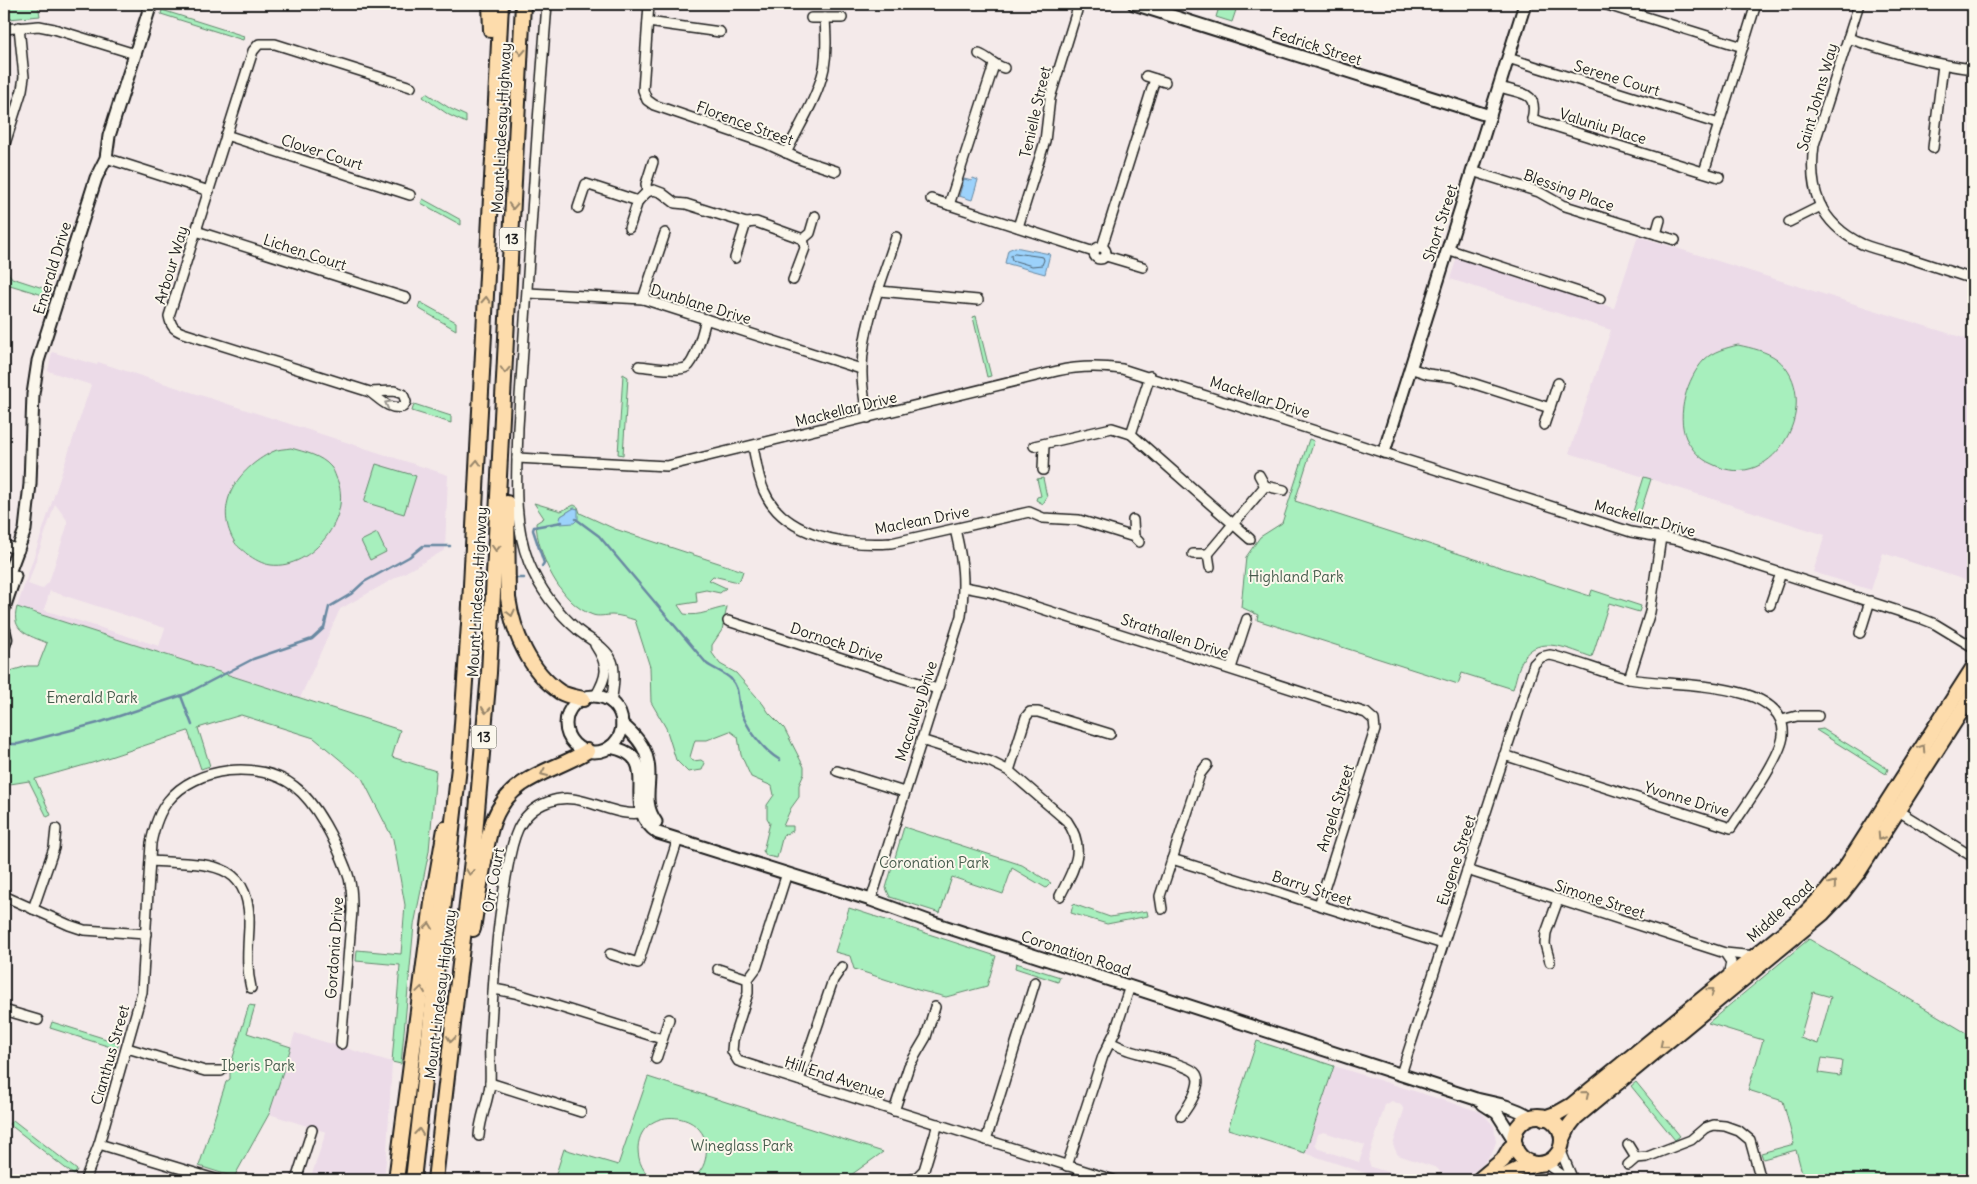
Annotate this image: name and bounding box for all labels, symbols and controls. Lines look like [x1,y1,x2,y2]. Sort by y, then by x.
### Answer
street label: Fedrick Street [1270,23,1364,69]
street label: Saint Johns Way [1793,41,1841,153]
street label: Mount Lindesay Highway [487,42,515,214]
one-way arrow [516,49,526,57]
street label: Serene Court [1572,56,1662,100]
street label: Tenielle Street [1015,64,1055,160]
street label: Florence Street [694,97,796,149]
street label: Valuniu Place [1557,104,1649,148]
street label: Clover Court [279,130,365,174]
street label: Blessing Place [1521,165,1617,215]
street label: Short Street [1419,182,1461,264]
one-way arrow [508,203,519,211]
street label: Emerald Drive [29,219,75,317]
street label: Arbour Way [150,223,192,307]
road number: 13 [500,228,524,250]
street label: Lichen Court [261,230,349,274]
street label: Dunblane Drive [648,280,754,328]
one-way arrow [481,296,492,304]
one-way arrow [499,366,510,374]
street label: Mackellar Drive [1207,372,1313,422]
street label: Mackellar Drive [793,387,899,431]
one-way arrow [385,400,394,410]
one-way arrow [472,458,483,466]
street label: Mackellar Drive [1592,495,1698,541]
street label: Maclean Drive [873,502,971,538]
street label: Mount Lindesay Highway [463,506,491,678]
one-way arrow [490,544,501,552]
park label: Highland Park [1248,567,1344,586]
one-way arrow [505,609,516,618]
street label: Strathallen Drive [1119,610,1231,662]
street label: Dornock Drive [788,618,886,666]
street label: Macauley Drive [891,658,941,764]
park label: Emerald Park [46,688,138,707]
one-way arrow [481,706,492,714]
road number: 13 [472,726,496,749]
one-way arrow [1916,744,1925,754]
street label: Angela Street [1312,762,1358,854]
one-way arrow [540,767,549,777]
street label: Yvonne Drive [1642,777,1732,821]
street label: Eugene Street [1432,812,1480,908]
one-way arrow [1877,832,1887,841]
street label: Orr Court [478,846,508,914]
park label: Coronation Park [879,853,989,872]
street label: Barry Street [1270,866,1354,910]
one-way arrow [466,867,476,876]
street label: Simone Street [1553,875,1647,923]
street label: Middle Road [1743,876,1817,946]
one-way arrow [1828,881,1836,890]
street label: Gordonia Drive [321,896,347,1000]
street label: Mount Lindesay Highway [420,908,460,1080]
one-way arrow [423,922,434,930]
street label: Coronation Road [1019,926,1133,980]
one-way arrow [415,986,425,995]
one-way arrow [1705,988,1714,996]
street label: Cianthus Street [87,1003,133,1107]
one-way arrow [446,1035,457,1043]
one-way arrow [1660,1039,1669,1048]
street label: Hill End Avenue [782,1052,888,1102]
park label: Iberis Park [221,1056,295,1075]
one-way arrow [1580,1090,1589,1099]
one-way arrow [413,1128,424,1136]
park label: Wineglass Park [691,1136,793,1155]

